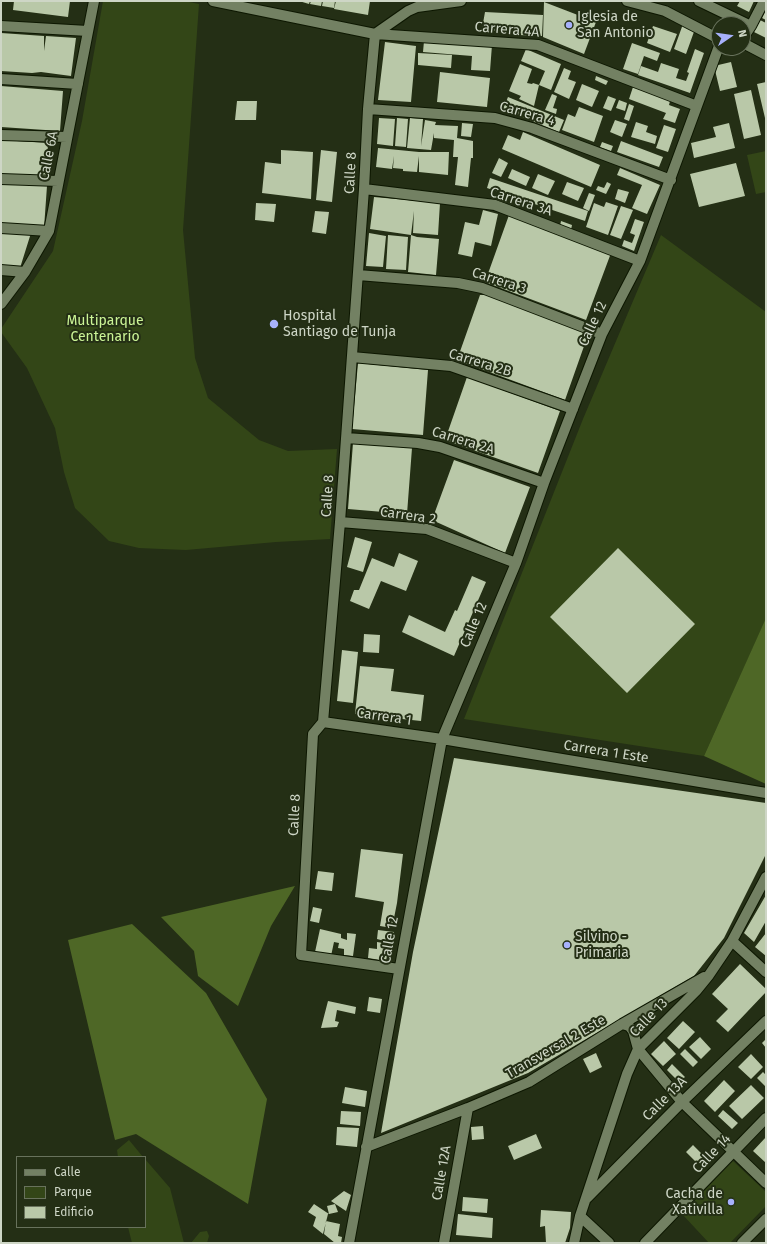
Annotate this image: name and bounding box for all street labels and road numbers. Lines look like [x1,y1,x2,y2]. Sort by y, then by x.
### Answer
street label: Carrera 4A [474,19,540,41]
street label: Carrera 4 [497,98,557,130]
street label: Calle 6A [36,130,62,182]
street label: Calle 8 [342,151,360,195]
street label: Carrera 3A [488,184,554,220]
street label: Carrera 3 [470,264,528,298]
street label: Calle 12 [575,299,611,349]
street label: Carrera 2B [446,345,514,381]
street label: Carrera 2A [430,424,496,458]
street label: Calle 8 [318,474,338,518]
street label: Carrera 2 [379,504,437,528]
street label: Calle 12 [457,600,491,650]
street label: Carrera 1 [355,705,413,729]
street label: Carrera 1 Este [562,737,650,767]
street label: Calle 8 [286,793,304,837]
street label: Calle 12 [378,915,402,965]
street label: Calle 13 [626,995,672,1041]
street label: Transversal 2 Este [503,1012,609,1082]
street label: Calle 13A [639,1073,691,1125]
street label: Calle 14 [689,1131,735,1177]
street label: Calle 12A [429,1144,455,1202]

